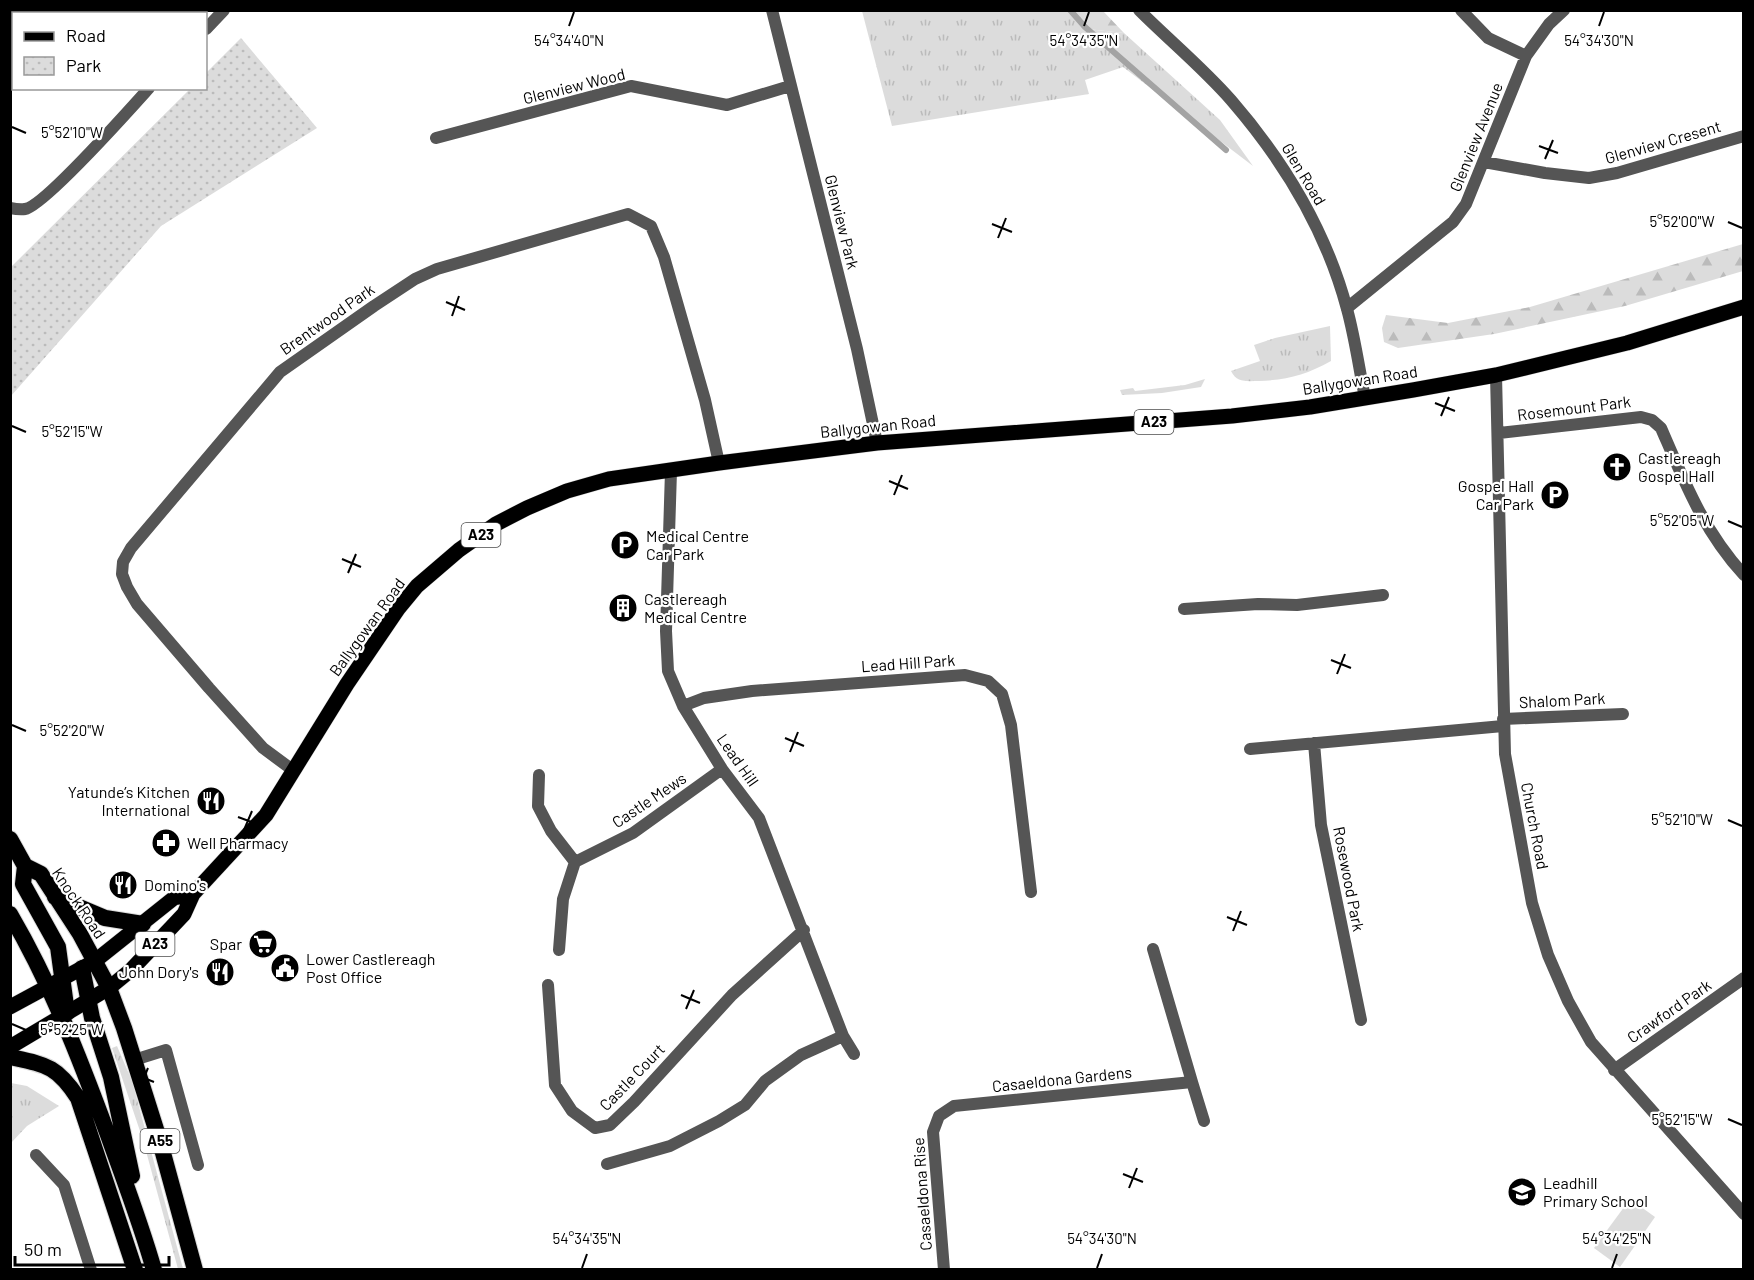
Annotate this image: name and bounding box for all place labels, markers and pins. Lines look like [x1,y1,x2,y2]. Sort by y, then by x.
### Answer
place label: Castlereagh Gospel Hall [1638,448,1721,485]
church icon: Castlereagh Gospel Hall [1601,451,1633,483]
place label: Gospel Hall Car Park [1458,476,1534,513]
parking icon: Gospel Hall Car Park [1539,479,1571,511]
place label: Medical Centre Car Park [646,526,749,563]
parking icon: Medical Centre Car Park [609,529,641,561]
place label: Castlereagh Medical Centre [644,589,747,626]
building icon: Castlereagh Medical Centre [607,592,639,624]
place label: Yatunde’s Kitchen International [68,782,190,819]
restaurant icon: Yatunde’s Kitchen International [195,785,227,817]
pharmacy icon: Well Pharmacy [150,827,182,859]
place label: Well Pharmacy [187,833,289,852]
restaurant icon: Domino's [107,869,139,901]
place label: Domino's [144,875,206,894]
supermarket icon: Spar [247,928,279,960]
place label: Spar [210,934,242,953]
place label: Lower Castlereagh Post Office [306,949,435,986]
public building icon: Lower Castlereagh Post Office [269,952,301,984]
restaurant icon: John Dory's [204,956,236,988]
place label: John Dory's [119,962,199,981]
place label: Leadhill Primary School [1543,1173,1648,1210]
school or university icon: Leadhill Primary School [1506,1176,1538,1208]

